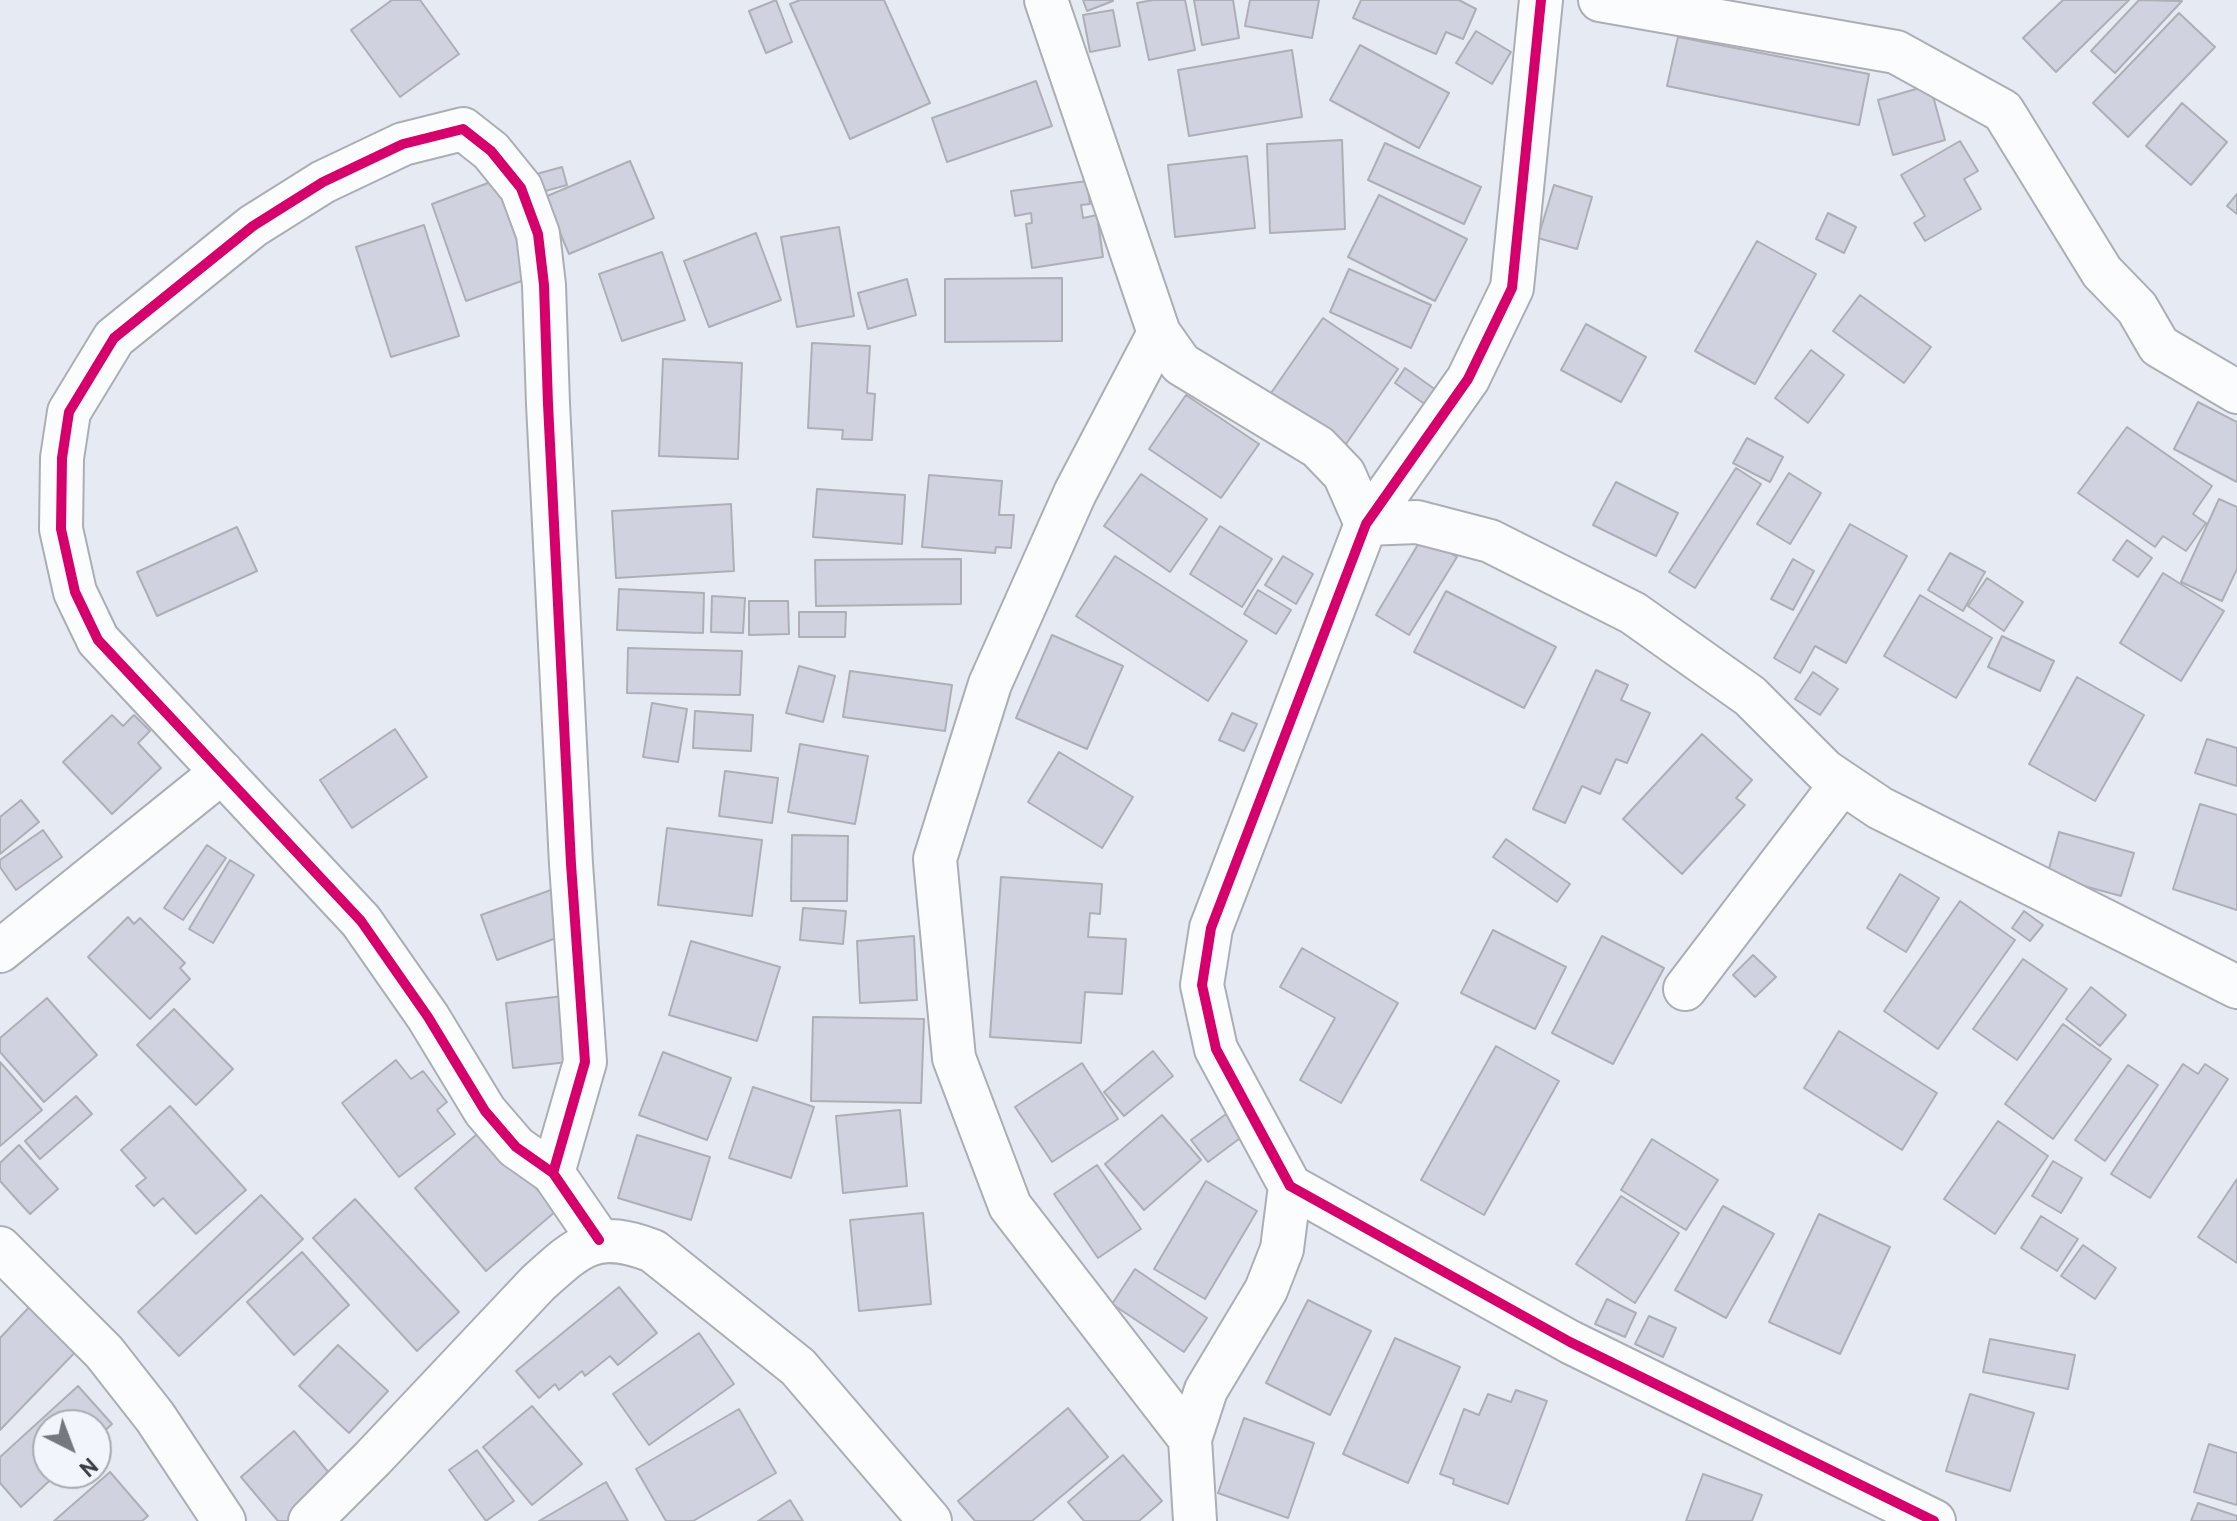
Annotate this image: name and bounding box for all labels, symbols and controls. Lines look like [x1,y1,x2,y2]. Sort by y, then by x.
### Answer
north arrow [32,1409,112,1489]
text: N [72,1450,102,1481]

